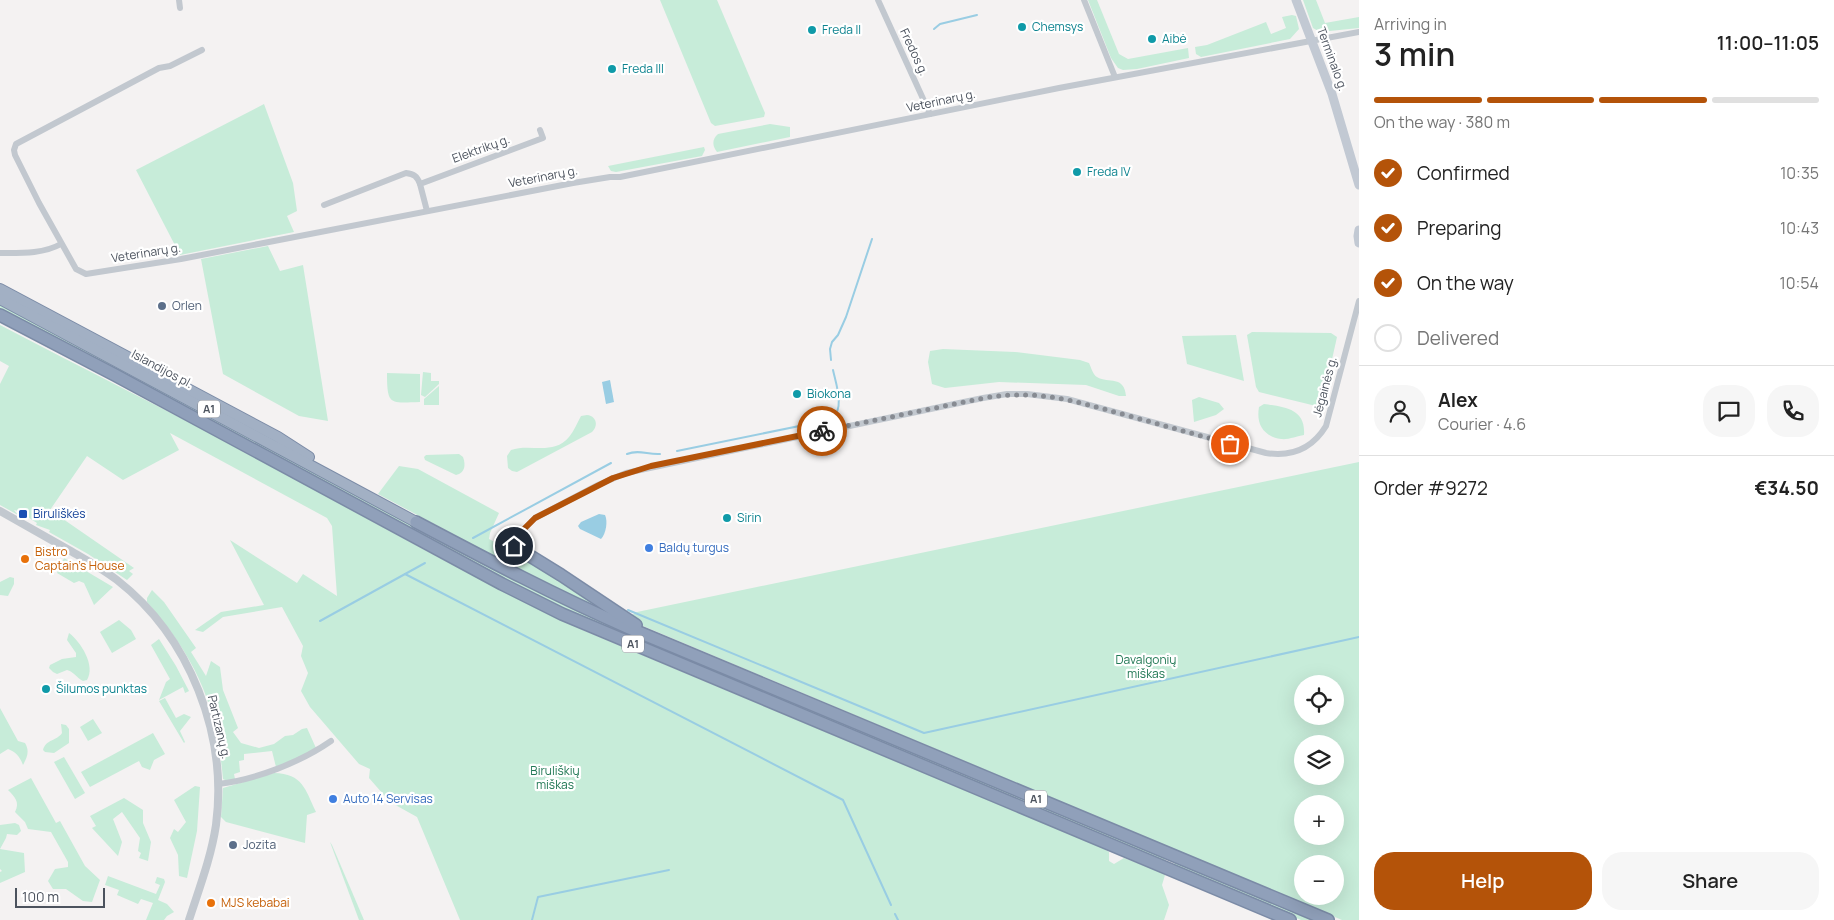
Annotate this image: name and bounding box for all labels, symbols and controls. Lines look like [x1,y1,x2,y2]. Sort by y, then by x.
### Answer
text: Arriving in [1374,13,1447,35]
place label: Chemsys [1032,18,1083,35]
place label: Freda II [822,21,861,38]
marker: Chemsys [1016,21,1028,33]
marker: Freda II [806,24,818,36]
street label: Fredos g. [896,25,933,78]
street label: Terminalo g. [1313,25,1352,93]
place label: Aibė [1162,30,1187,47]
text: 11:00–11:05 [1717,30,1819,56]
text: 3 min [1374,32,1455,76]
marker: Aibė [1146,33,1158,45]
place label: Freda III [622,60,664,77]
marker: Freda III [606,63,618,75]
street label: Veterinarų g. [905,85,977,116]
text: On the way · 380 m [1374,111,1510,133]
street label: Elektrikų g. [450,130,512,167]
icon: check [1374,159,1402,187]
text: Confirmed [1417,160,1510,186]
street label: Veterinarų g. [507,161,579,192]
text: 10:35 [1780,162,1819,184]
place label: Freda IV [1087,163,1131,180]
marker: Freda IV [1071,166,1083,178]
icon: check [1374,214,1402,242]
text: Preparing [1417,215,1502,241]
text: 10:43 [1780,217,1819,239]
street label: Veterinarų g. [110,239,182,266]
icon: check [1374,269,1402,297]
text: On the way [1417,270,1514,296]
text: 10:54 [1780,272,1819,294]
place label: Orlen [172,297,202,314]
marker: Orlen [156,300,168,312]
text: Delivered [1417,325,1499,351]
street label: Islandijos pl. [129,345,196,392]
street label: Jėgainės g. [1308,355,1341,419]
place label: Biokona [807,385,851,402]
button: person [1374,385,1426,437]
button: chat [1703,385,1755,437]
button: phone [1767,385,1819,437]
text: Alex [1438,387,1478,413]
marker: Biokona [791,388,803,400]
road number: A1 [198,400,220,418]
courier [797,406,847,456]
text: Courier · 4.6 [1438,413,1526,435]
icon: bike [808,417,836,445]
pin [1209,423,1251,465]
icon: bag [1216,430,1244,458]
text: Order #9272 [1374,475,1488,501]
text: €34.50 [1754,475,1819,501]
place label: Biruliškės [33,505,86,522]
marker: Biruliškės [17,508,29,520]
place label: Sirin [737,509,761,526]
marker: Sirin [721,512,733,524]
pin [493,525,535,567]
icon: home [500,532,528,560]
place label: Baldų turgus [659,539,729,556]
marker: Baldų turgus [643,542,655,554]
place label: Bistro Captain's House [35,543,124,574]
marker: Bistro Captain's House [19,553,31,565]
road number: A1 [622,636,644,652]
park label: Davalgonių miškas [1116,651,1176,682]
map controls [1294,675,1344,905]
button: locate [1294,675,1344,725]
place label: Šilumos punktas [56,680,147,697]
marker: Šilumos punktas [40,683,52,695]
street label: Partizanų g. [204,693,235,760]
button: layers [1294,735,1344,785]
park label: Biruliškių miškas [530,762,580,793]
place label: Auto 14 Servisas [343,790,433,807]
road number: A1 [1025,791,1047,808]
marker: Auto 14 Servisas [327,793,339,805]
button: + [1294,795,1344,845]
place label: Jozita [243,836,276,853]
marker: Jozita [227,839,239,851]
button: Help [1374,852,1592,910]
button: Share [1602,852,1819,910]
button: − [1294,855,1344,905]
scale bar [15,885,105,908]
text: 100 m [22,887,59,906]
place label: MJS kebabai [221,894,290,911]
marker: MJS kebabai [205,897,217,909]

